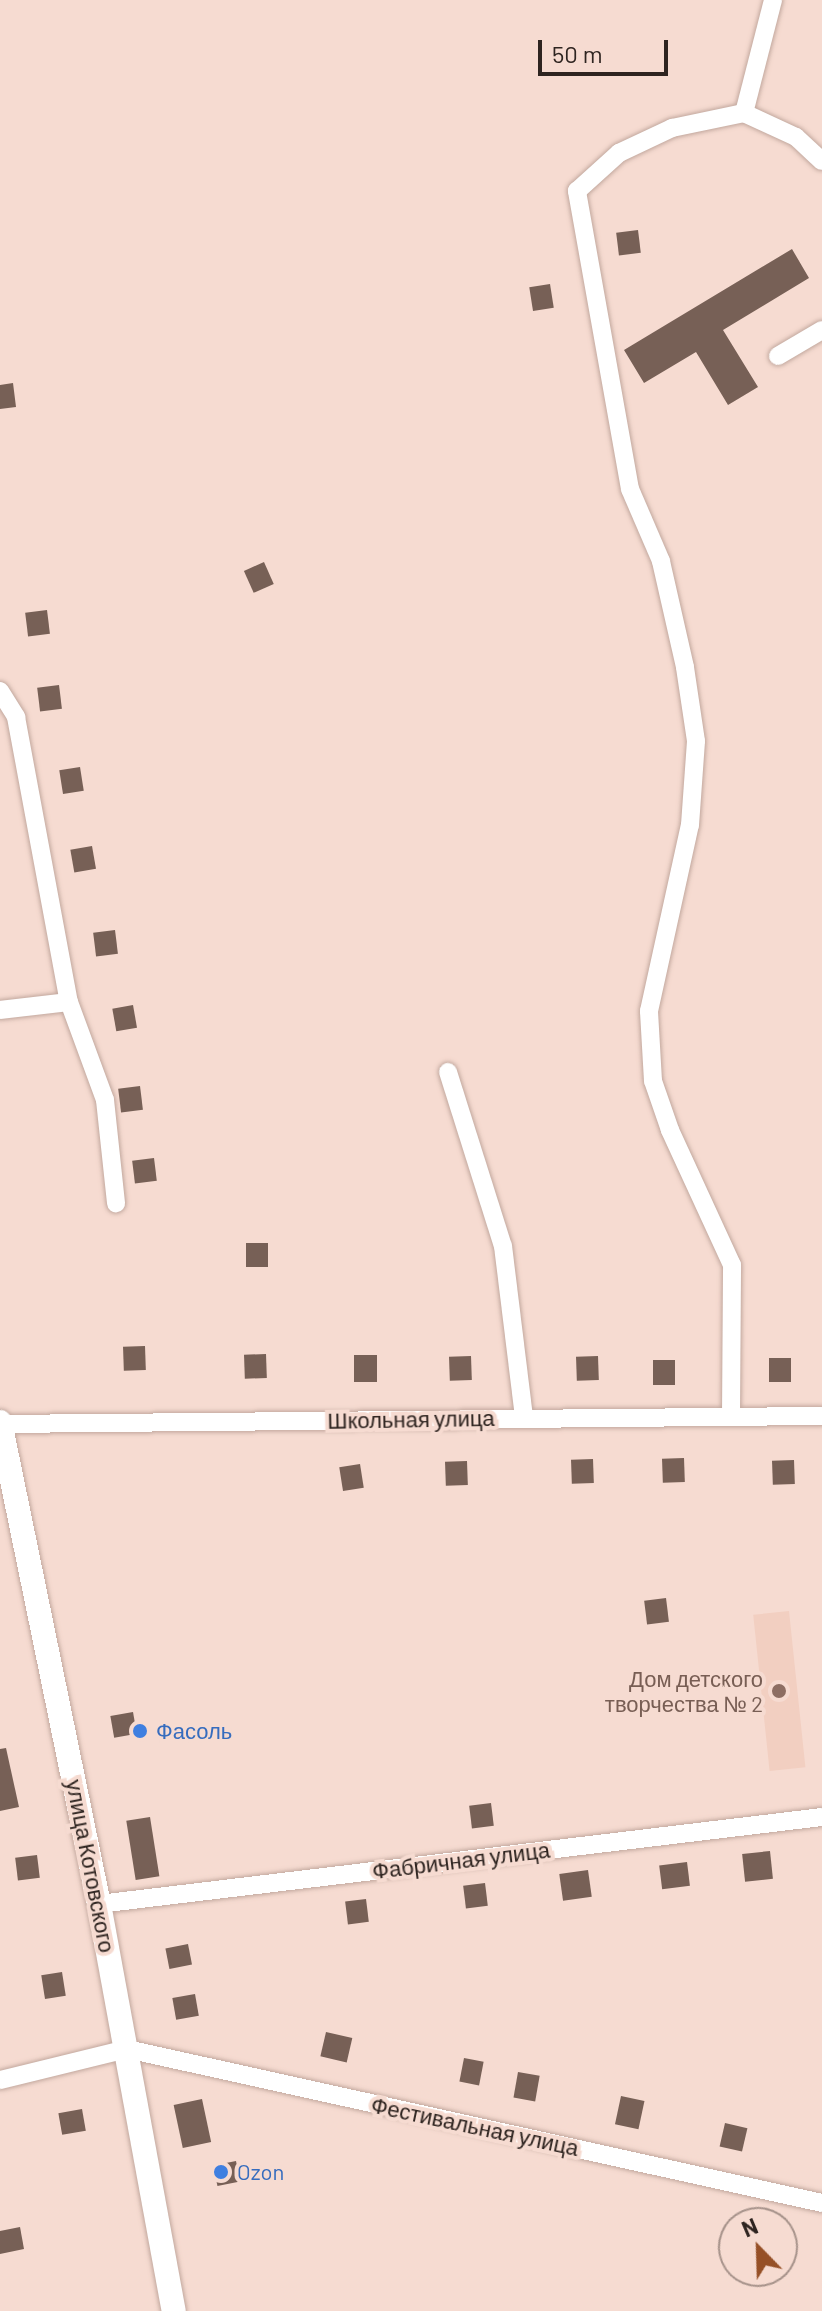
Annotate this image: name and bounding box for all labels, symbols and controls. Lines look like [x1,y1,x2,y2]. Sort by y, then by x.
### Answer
scale bar [542,24,672,74]
text: 50 m [552,39,603,68]
street label: Школьная улица [327,1404,495,1434]
place label: Дом детского творчества № 2 [605,1665,763,1716]
marker: Дом детского творчества № 2 [770,1682,788,1700]
place label: Фасоль [156,1718,232,1744]
marker: Фасоль [131,1722,149,1740]
street label: улица Котовского [61,1777,121,1955]
street label: Фабричная улица [371,1836,551,1884]
street label: Фестивальная улица [369,2091,581,2161]
place label: Ozon [237,2159,284,2185]
marker: Ozon [212,2163,230,2181]
north arrow [718,2207,798,2287]
text: N [738,2212,761,2242]

